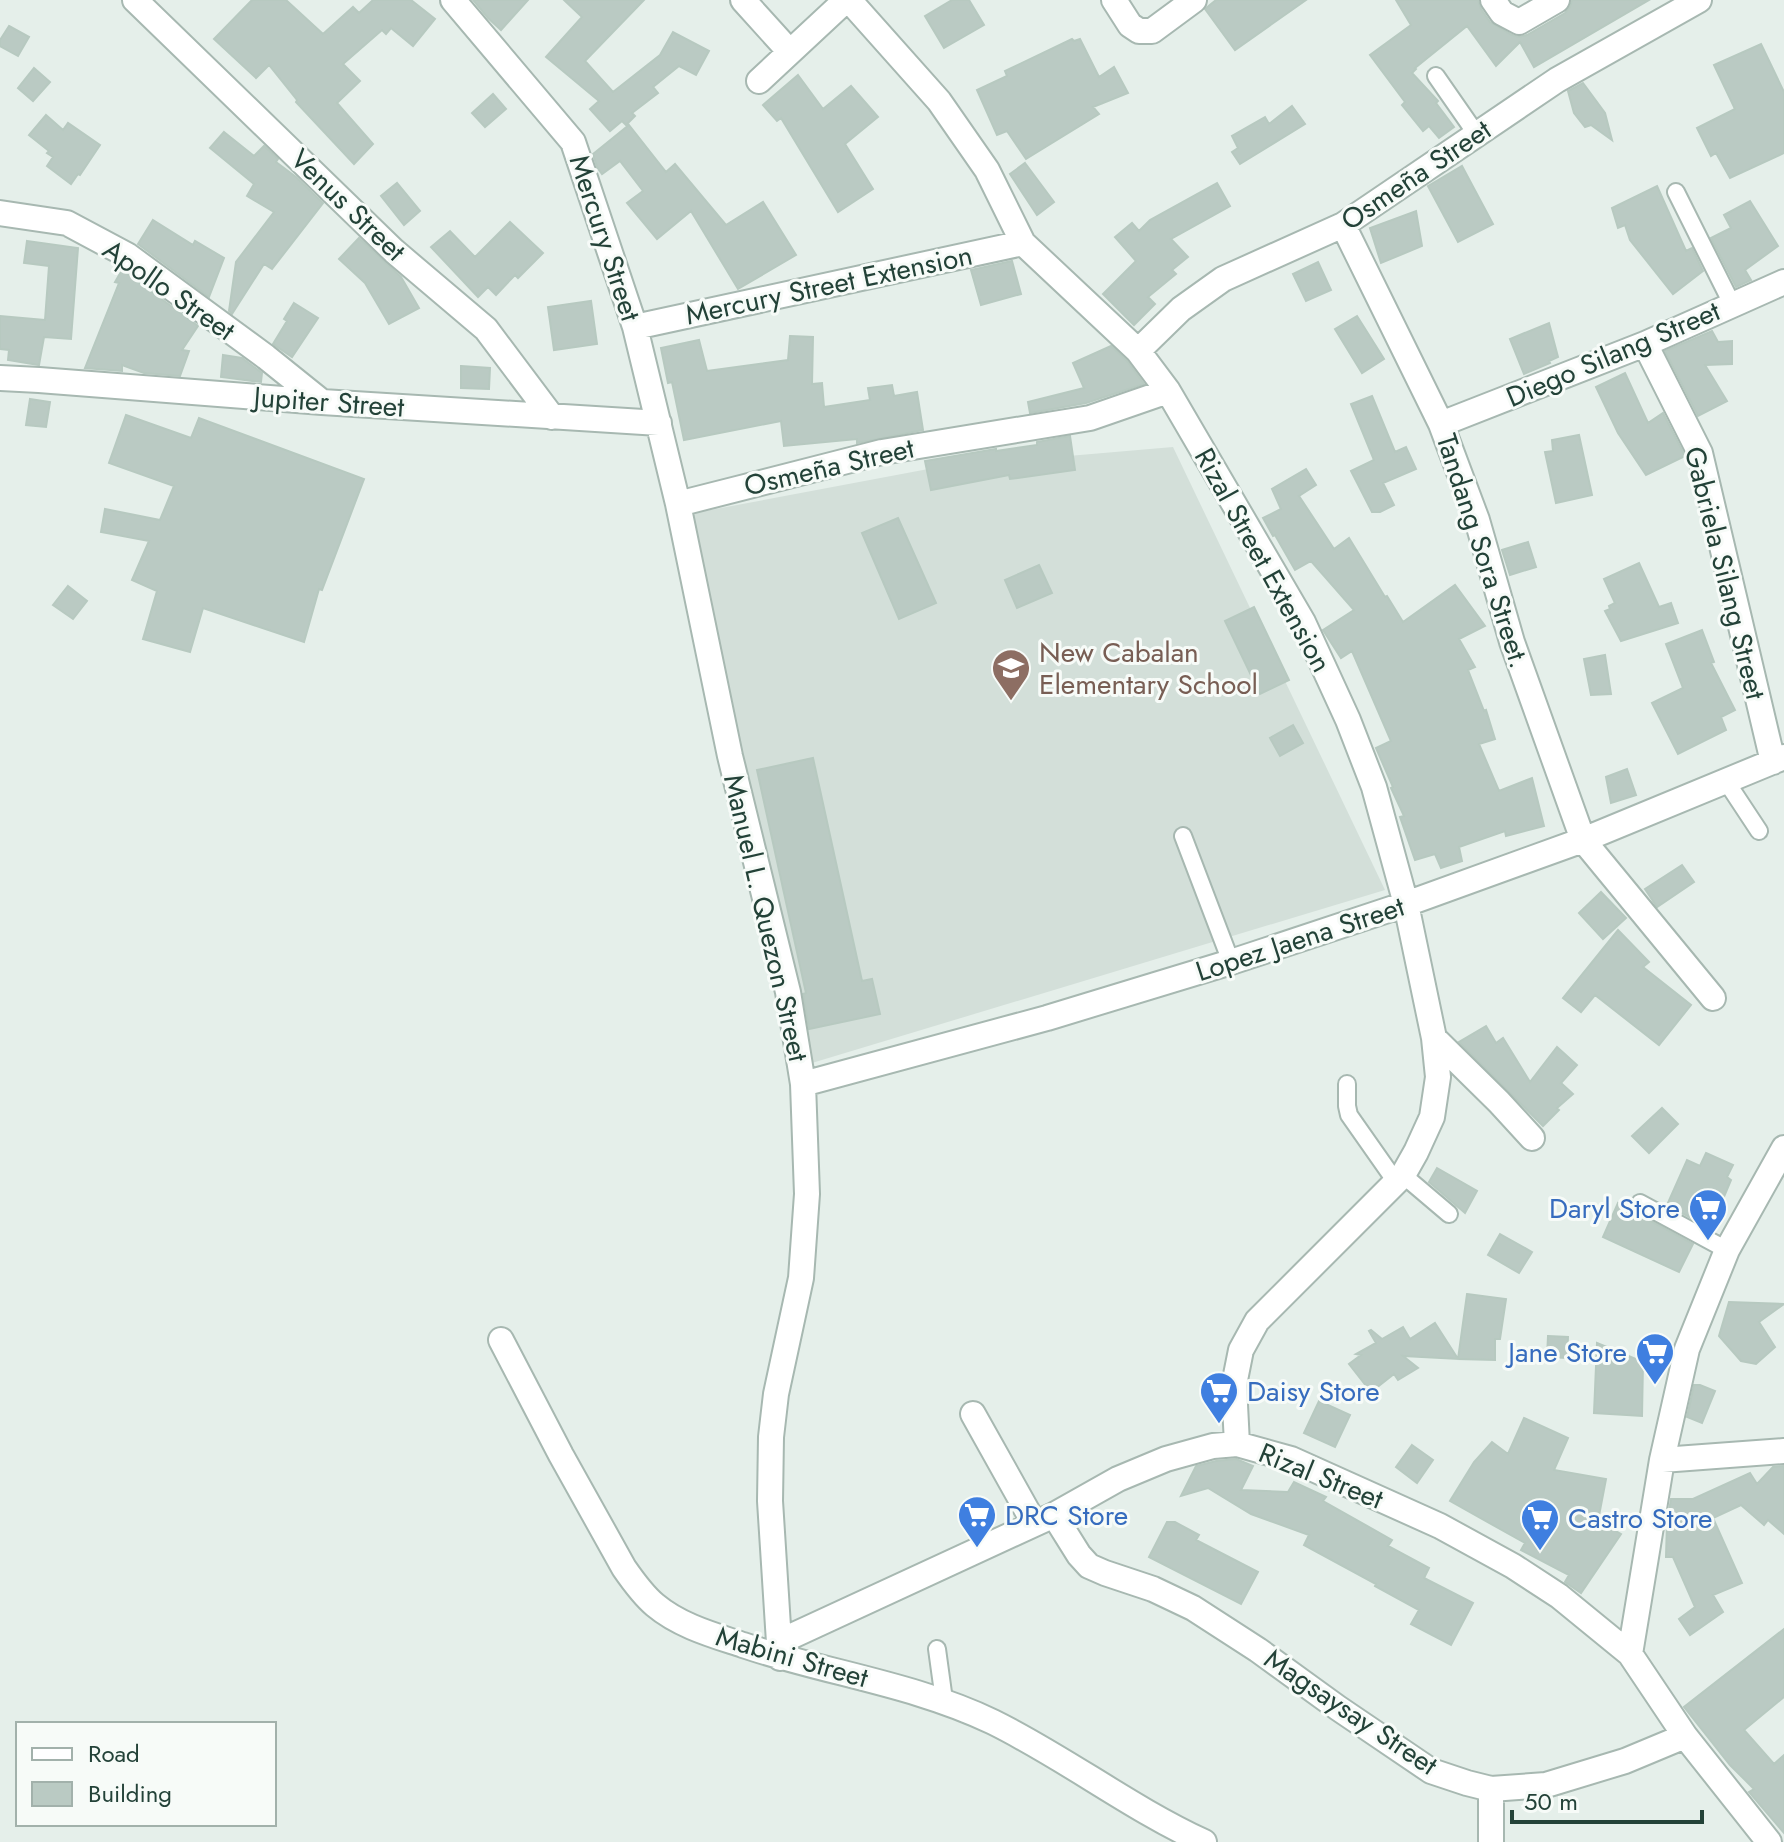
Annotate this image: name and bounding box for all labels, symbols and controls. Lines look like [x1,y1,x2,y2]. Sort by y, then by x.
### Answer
street label: Osmeña Street [1333,109,1499,240]
street label: Venus Street [281,139,415,271]
street label: Mercury Street [559,150,651,327]
street label: Apollo Street [95,229,244,351]
street label: Mercury Street Extension [682,235,976,335]
street label: Diego Silang Street [1500,290,1727,418]
street label: Jupiter Street [248,376,406,428]
street label: Osmeña Street [740,428,918,506]
street label: Tandang Sora Street. [1426,429,1540,673]
street label: Rizal Street Extension [1184,440,1342,680]
street label: Gabriela Silang Street [1674,442,1776,704]
place label: New Cabalan Elementary School [1039,632,1258,705]
school or university icon: New Cabalan Elementary School [990,647,1032,702]
street label: Manuel L. Quezon Street [713,770,819,1066]
street label: Lopez Jaena Street [1190,886,1410,992]
supermarket icon: Daryl Store [1687,1187,1729,1242]
place label: Daryl Store [1549,1188,1680,1229]
supermarket icon: Jane Store [1634,1331,1676,1386]
place label: Jane Store [1504,1332,1627,1373]
supermarket icon: Daisy Store [1198,1370,1240,1425]
place label: Daisy Store [1247,1371,1380,1412]
street label: Rizal Street [1253,1432,1390,1520]
supermarket icon: DRC Store [956,1494,998,1549]
place label: DRC Store [1005,1495,1128,1536]
supermarket icon: Castro Store [1519,1497,1561,1552]
place label: Castro Store [1568,1498,1712,1539]
street label: Mabini Street [711,1616,873,1698]
street label: Magsaysay Street [1256,1639,1446,1785]
legend [16,1722,276,1826]
text: Road [88,1736,140,1771]
scale bar [1512,1774,1702,1824]
text: Building [88,1776,172,1811]
text: 50 m [1524,1784,1578,1819]

